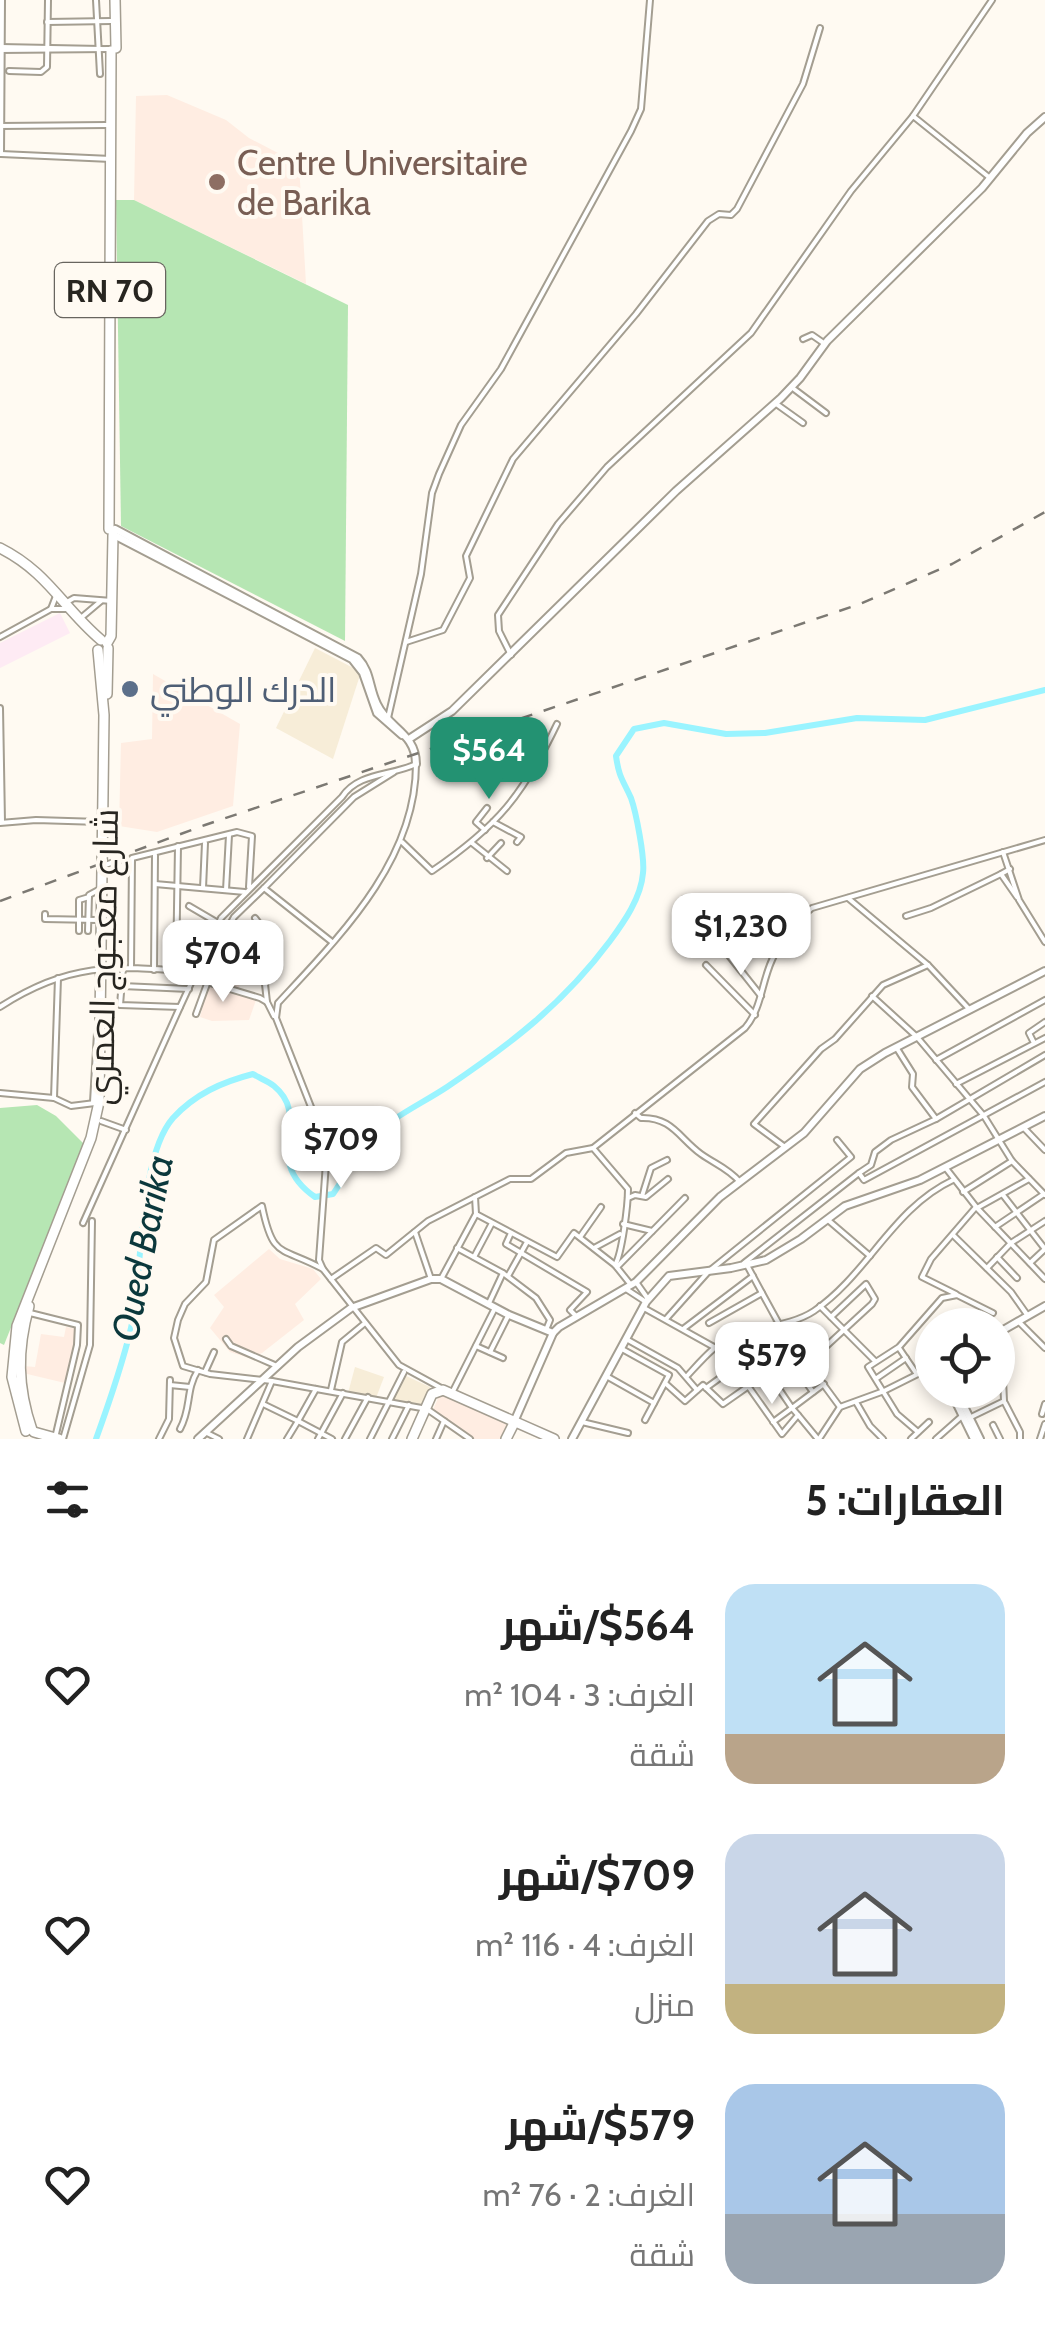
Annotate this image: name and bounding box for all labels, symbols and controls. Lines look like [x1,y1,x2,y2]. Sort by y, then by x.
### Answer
place label: Centre Universitaire de Barika [237,141,528,224]
marker: Centre Universitaire de Barika [206,171,228,193]
road number: RN 70 [55,263,165,317]
place label: الدرك الوطني [150,668,336,717]
marker: الدرك الوطني [119,678,141,700]
pin: $564 [430,717,548,802]
text: $564 [452,730,526,769]
street label: شارع معجوج العمري [79,808,133,1106]
pin: $1,230 [660,893,822,978]
text: $1,230 [694,906,788,945]
pin: $704 [164,920,282,1005]
text: $704 [184,933,262,972]
pin: $709 [282,1106,400,1191]
text: $709 [303,1119,379,1158]
water label: Oued Barika [101,1151,183,1345]
map controls [915,1308,1015,1408]
button: locate [915,1308,1015,1408]
pin: $579 [713,1322,831,1407]
text: $579 [737,1335,807,1374]
icon: filters [40,1472,95,1527]
text: العقارات: 5 [805,1474,1005,1526]
text: $564/شهر [501,1599,695,1651]
icon: home [805,1624,925,1744]
icon: heart [40,1657,95,1712]
text: الغرف: 3 · 104 m² [464,1675,695,1714]
text: شقة [630,1735,695,1774]
text: $709/شهر [499,1849,695,1901]
icon: home [805,1874,925,1994]
icon: heart [40,1907,95,1962]
text: الغرف: 4 · 116 m² [475,1925,695,1964]
text: منزل [634,1985,695,2024]
text: $579/شهر [506,2099,695,2151]
icon: home [805,2124,925,2244]
icon: heart [40,2157,95,2212]
text: الغرف: 2 · 76 m² [482,2175,695,2214]
text: شقة [630,2235,695,2274]

